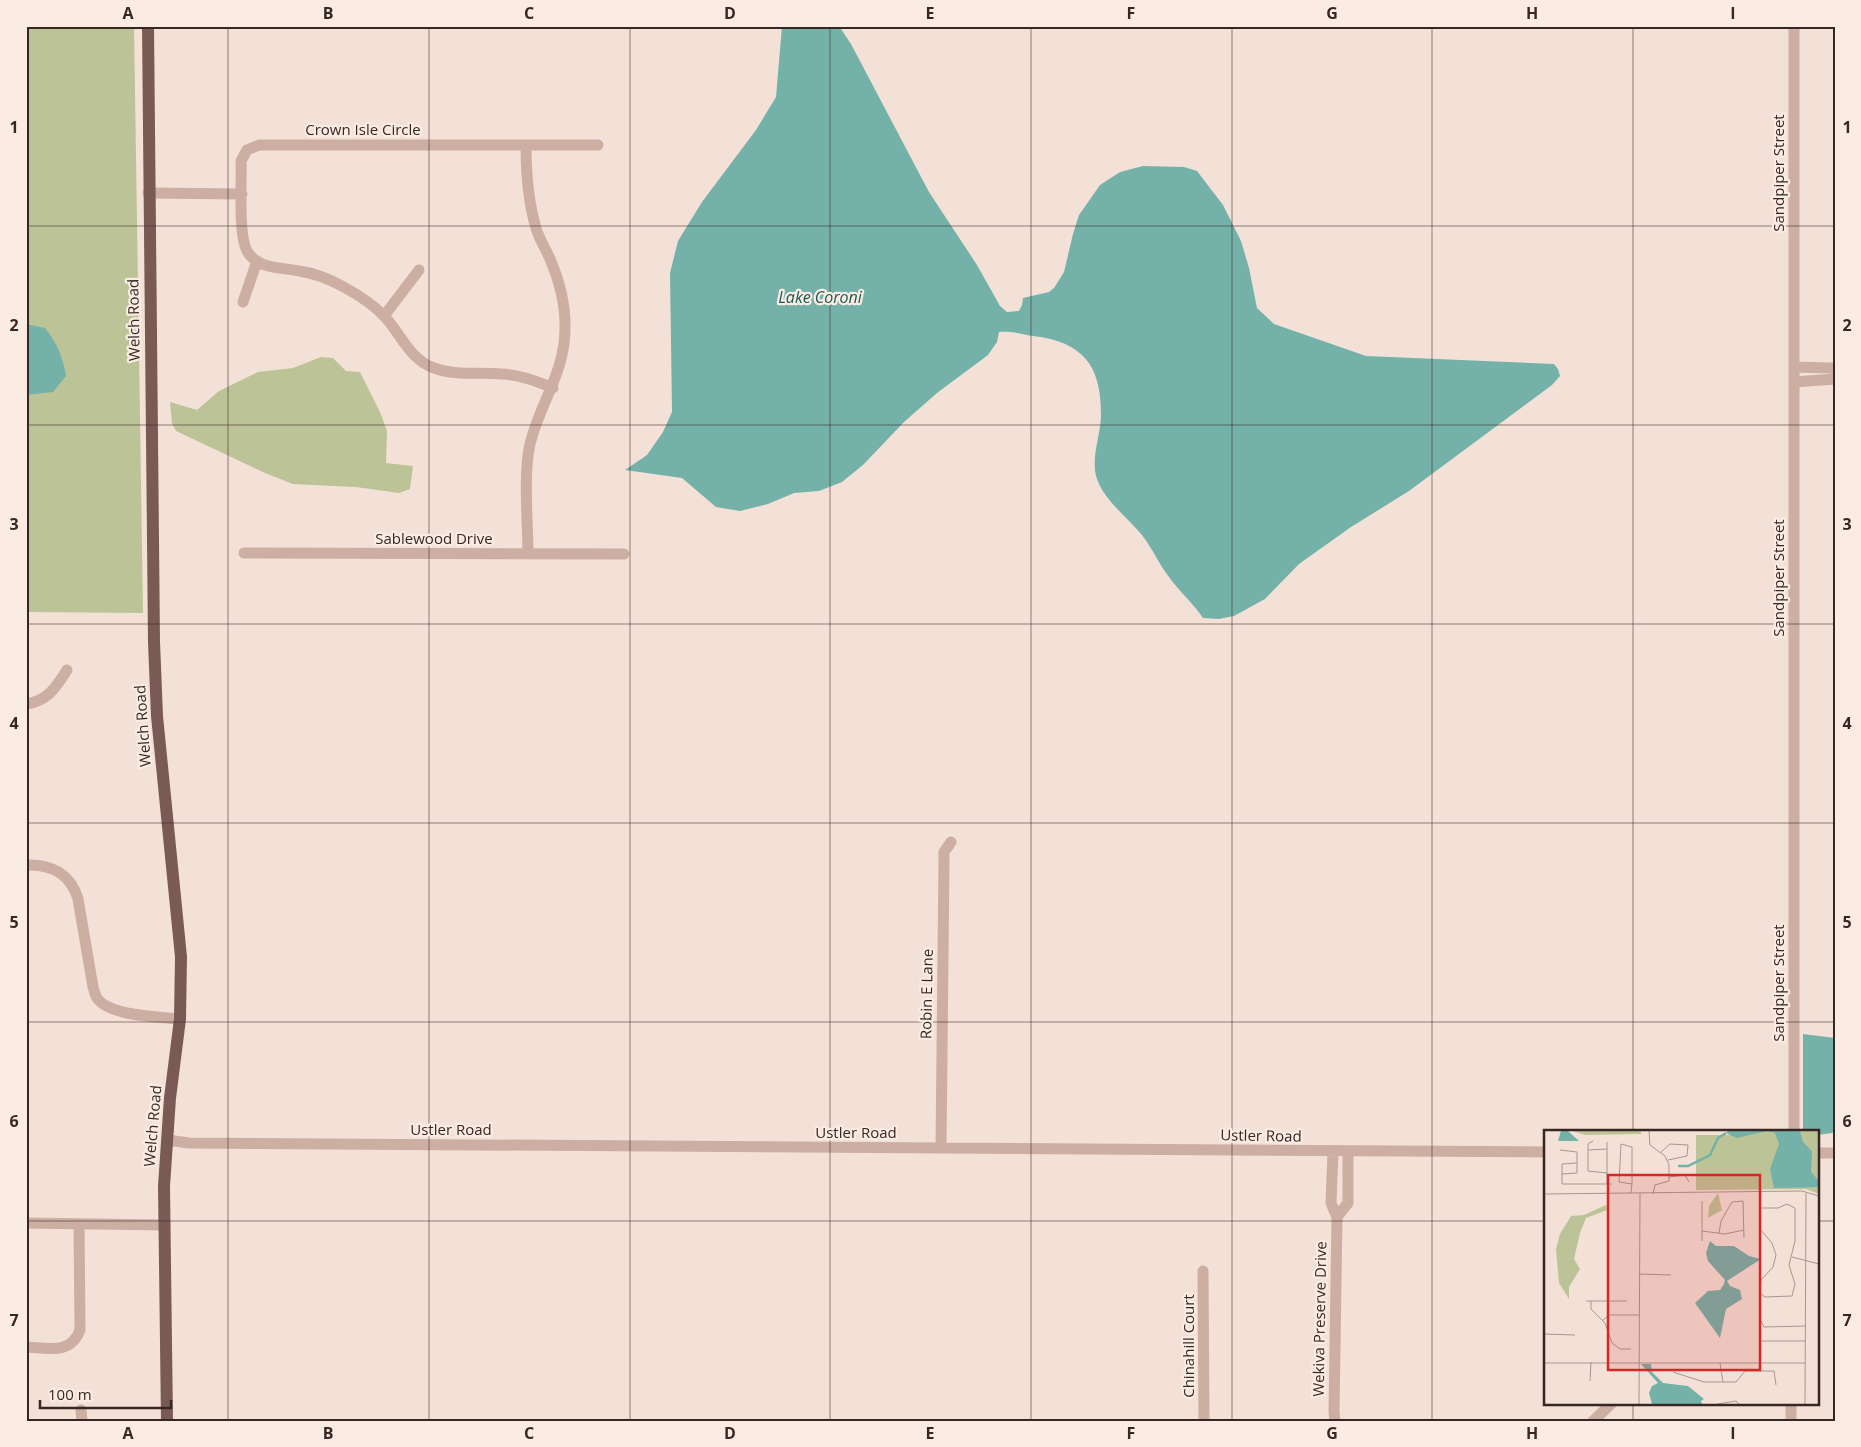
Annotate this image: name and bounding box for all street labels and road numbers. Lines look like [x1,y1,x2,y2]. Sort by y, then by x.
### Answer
street label: Sandpiper Street [1768,114,1788,232]
street label: Crown Isle Circle [305,119,421,139]
street label: Welch Road [122,279,144,361]
street label: Sandpiper Street [1768,519,1788,637]
street label: Sablewood Drive [375,528,493,548]
street label: Welch Road [129,684,155,768]
street label: Sandpiper Street [1768,924,1788,1042]
street label: Robin E Lane [915,949,937,1039]
street label: Welch Road [138,1084,166,1168]
street label: Ustler Road [410,1119,492,1139]
street label: Ustler Road [815,1122,897,1142]
street label: Ustler Road [1220,1124,1302,1146]
street label: Wekiva Preserve Drive [1308,1241,1330,1397]
street label: Chinahill Court [1178,1294,1198,1398]

